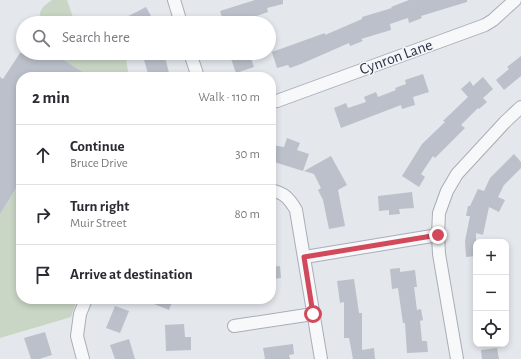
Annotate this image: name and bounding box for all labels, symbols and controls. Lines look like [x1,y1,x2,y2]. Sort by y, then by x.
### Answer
search box [16,16,276,60]
icon: search [30,27,52,49]
text: Search here [62,30,130,45]
street label: Cynron Lane [357,36,435,79]
text: 2 min [32,89,70,106]
text: Walk · 110 m [198,91,260,104]
text: Continue [70,139,125,154]
icon: ahead [32,144,54,166]
text: 30 m [235,148,260,161]
text: Bruce Drive [70,157,128,170]
text: Turn right [70,199,129,214]
icon: right [32,204,54,226]
text: 80 m [234,208,260,221]
text: Muir Street [70,217,127,230]
route end [429,226,447,244]
map controls [473,239,509,347]
button: + [473,239,509,275]
icon: arrive [32,264,54,286]
text: Arrive at destination [70,267,193,282]
button: − [473,275,509,311]
route start [304,305,322,323]
button: locate [473,311,509,347]

